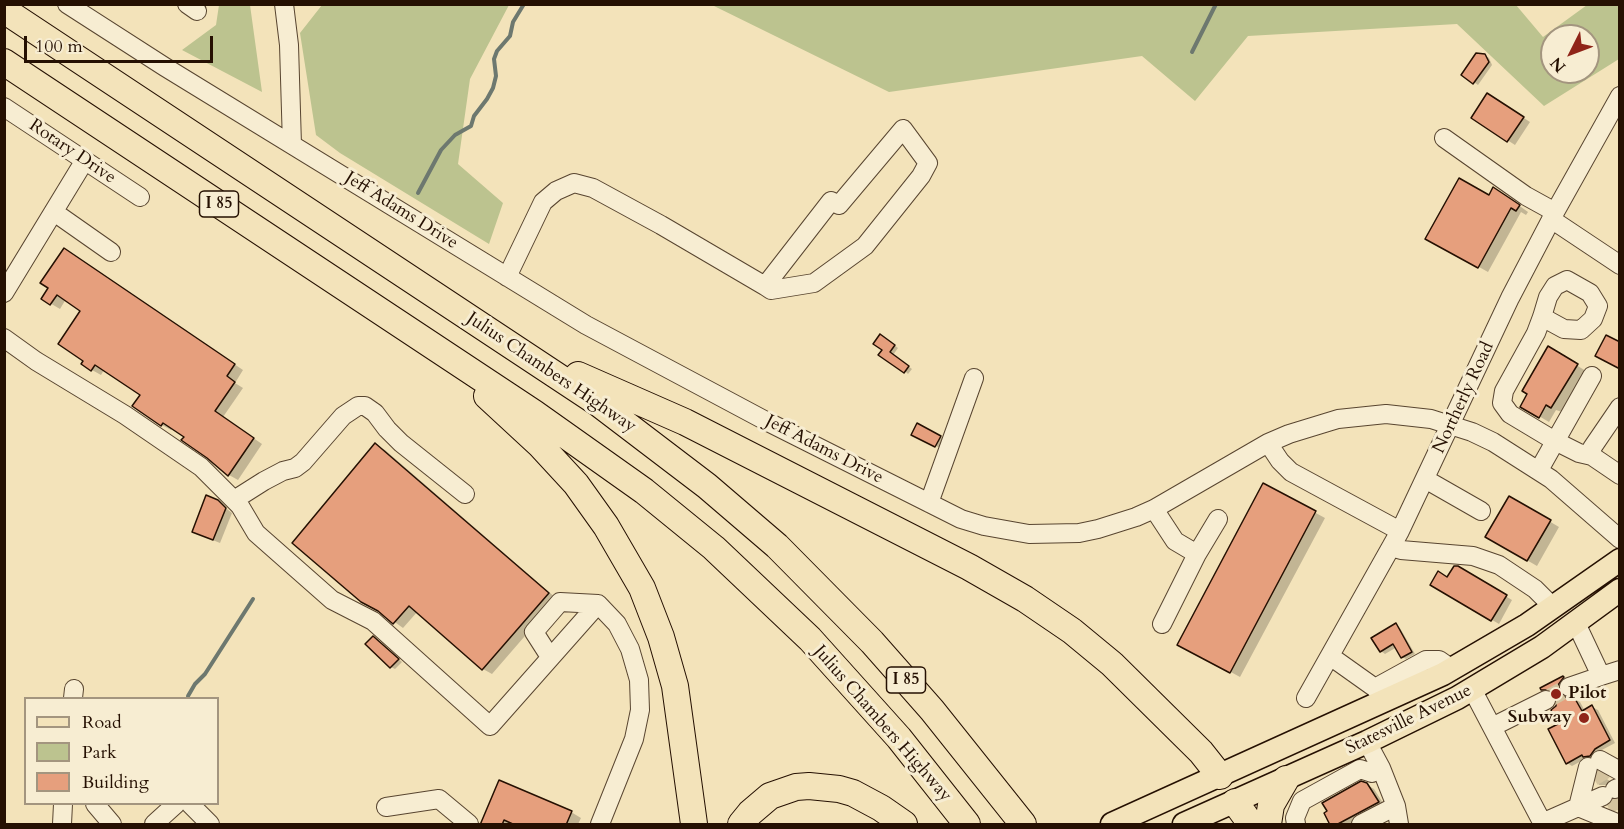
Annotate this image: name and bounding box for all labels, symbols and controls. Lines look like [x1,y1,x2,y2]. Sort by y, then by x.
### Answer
scale bar [27,24,216,62]
north arrow [1540,24,1600,84]
text: 100 m [35,34,83,59]
text: N [1545,52,1571,77]
street label: Rotary Drive [24,115,120,189]
street label: Jeff Adams Drive [340,167,462,255]
road number: I 85 [200,191,238,217]
street label: Julius Chambers Highway [462,308,640,438]
street label: Northerly Road [1429,339,1499,457]
street label: Jeff Adams Drive [761,411,887,489]
street label: Julius Chambers Highway [808,641,956,807]
road number: I 85 [886,667,926,693]
street label: Statesville Avenue [1343,680,1475,760]
place label: Pilot [1568,683,1606,705]
marker: Pilot [1549,687,1563,701]
legend [24,697,219,805]
place label: Subway [1508,707,1572,729]
text: Road [82,710,122,735]
marker: Subway [1577,711,1591,725]
text: Park [82,740,117,765]
text: Building [82,770,149,795]

